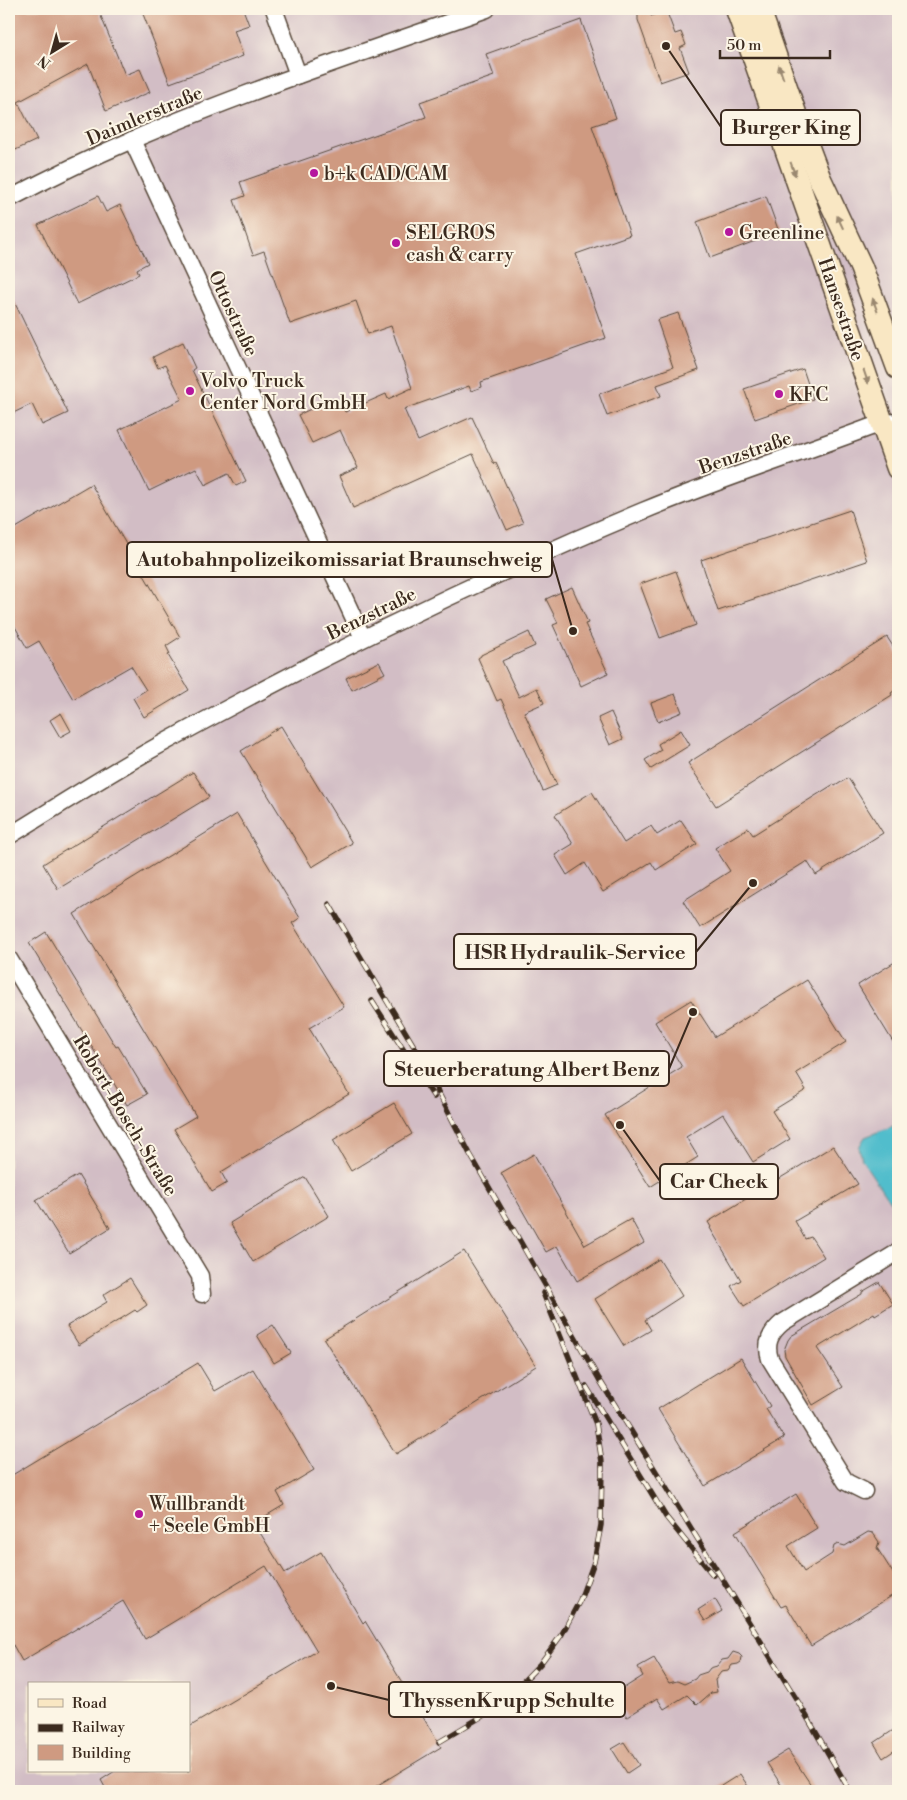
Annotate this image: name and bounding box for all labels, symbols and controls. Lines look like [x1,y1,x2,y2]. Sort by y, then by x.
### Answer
north arrow [28,28,78,78]
scale bar [720,28,830,60]
text: 50 m [727,36,761,55]
text: N [35,51,55,72]
one-way arrow [777,65,784,80]
street label: Daimlerstraße [83,81,206,151]
callout: Burger King [721,110,860,145]
text: Burger King [732,116,851,141]
place label: b+k CAD/CAM [324,162,448,186]
one-way arrow [790,162,797,177]
marker: b+k CAD/CAM [308,167,320,179]
one-way arrow [836,215,845,230]
place label: SELGROS cash & carry [406,221,515,267]
place label: Greenline [739,221,824,245]
marker: Greenline [723,226,735,238]
marker: SELGROS cash & carry [390,237,402,249]
street label: Hansestraße [812,255,870,364]
street label: Ottostraße [203,267,263,360]
one-way arrow [871,298,878,313]
place label: Volvo Truck Center Nord GmbH [199,369,366,415]
one-way arrow [863,370,871,385]
place label: KFC [789,383,828,407]
marker: Volvo Truck Center Nord GmbH [184,385,196,397]
marker: KFC [773,388,785,400]
street label: Benzstraße [695,426,795,480]
callout: Autobahnpolizeikomissariat Braunschweig [127,542,552,577]
text: Autobahnpolizeikomissariat Braunschweig [135,548,543,573]
street label: Benzstraße [322,582,420,646]
callout: HSR Hydraulik-Service [454,934,696,969]
text: HSR Hydraulik-Service [464,941,686,966]
street label: Robert-Bosch-Straße [68,1031,183,1200]
callout: Steuerberatung Albert Benz [384,1051,669,1086]
text: Steuerberatung Albert Benz [394,1058,660,1083]
callout: Car Check [660,1164,778,1199]
text: Car Check [670,1170,769,1195]
place label: Wullbrandt + Seele GmbH [148,1492,270,1538]
marker: Wullbrandt + Seele GmbH [133,1508,145,1520]
legend [28,1682,190,1772]
callout: ThyssenKrupp Schulte [389,1682,625,1717]
text: ThyssenKrupp Schulte [399,1689,615,1714]
text: Road [72,1694,107,1713]
text: Railway [72,1718,126,1737]
text: Building [71,1744,131,1763]

